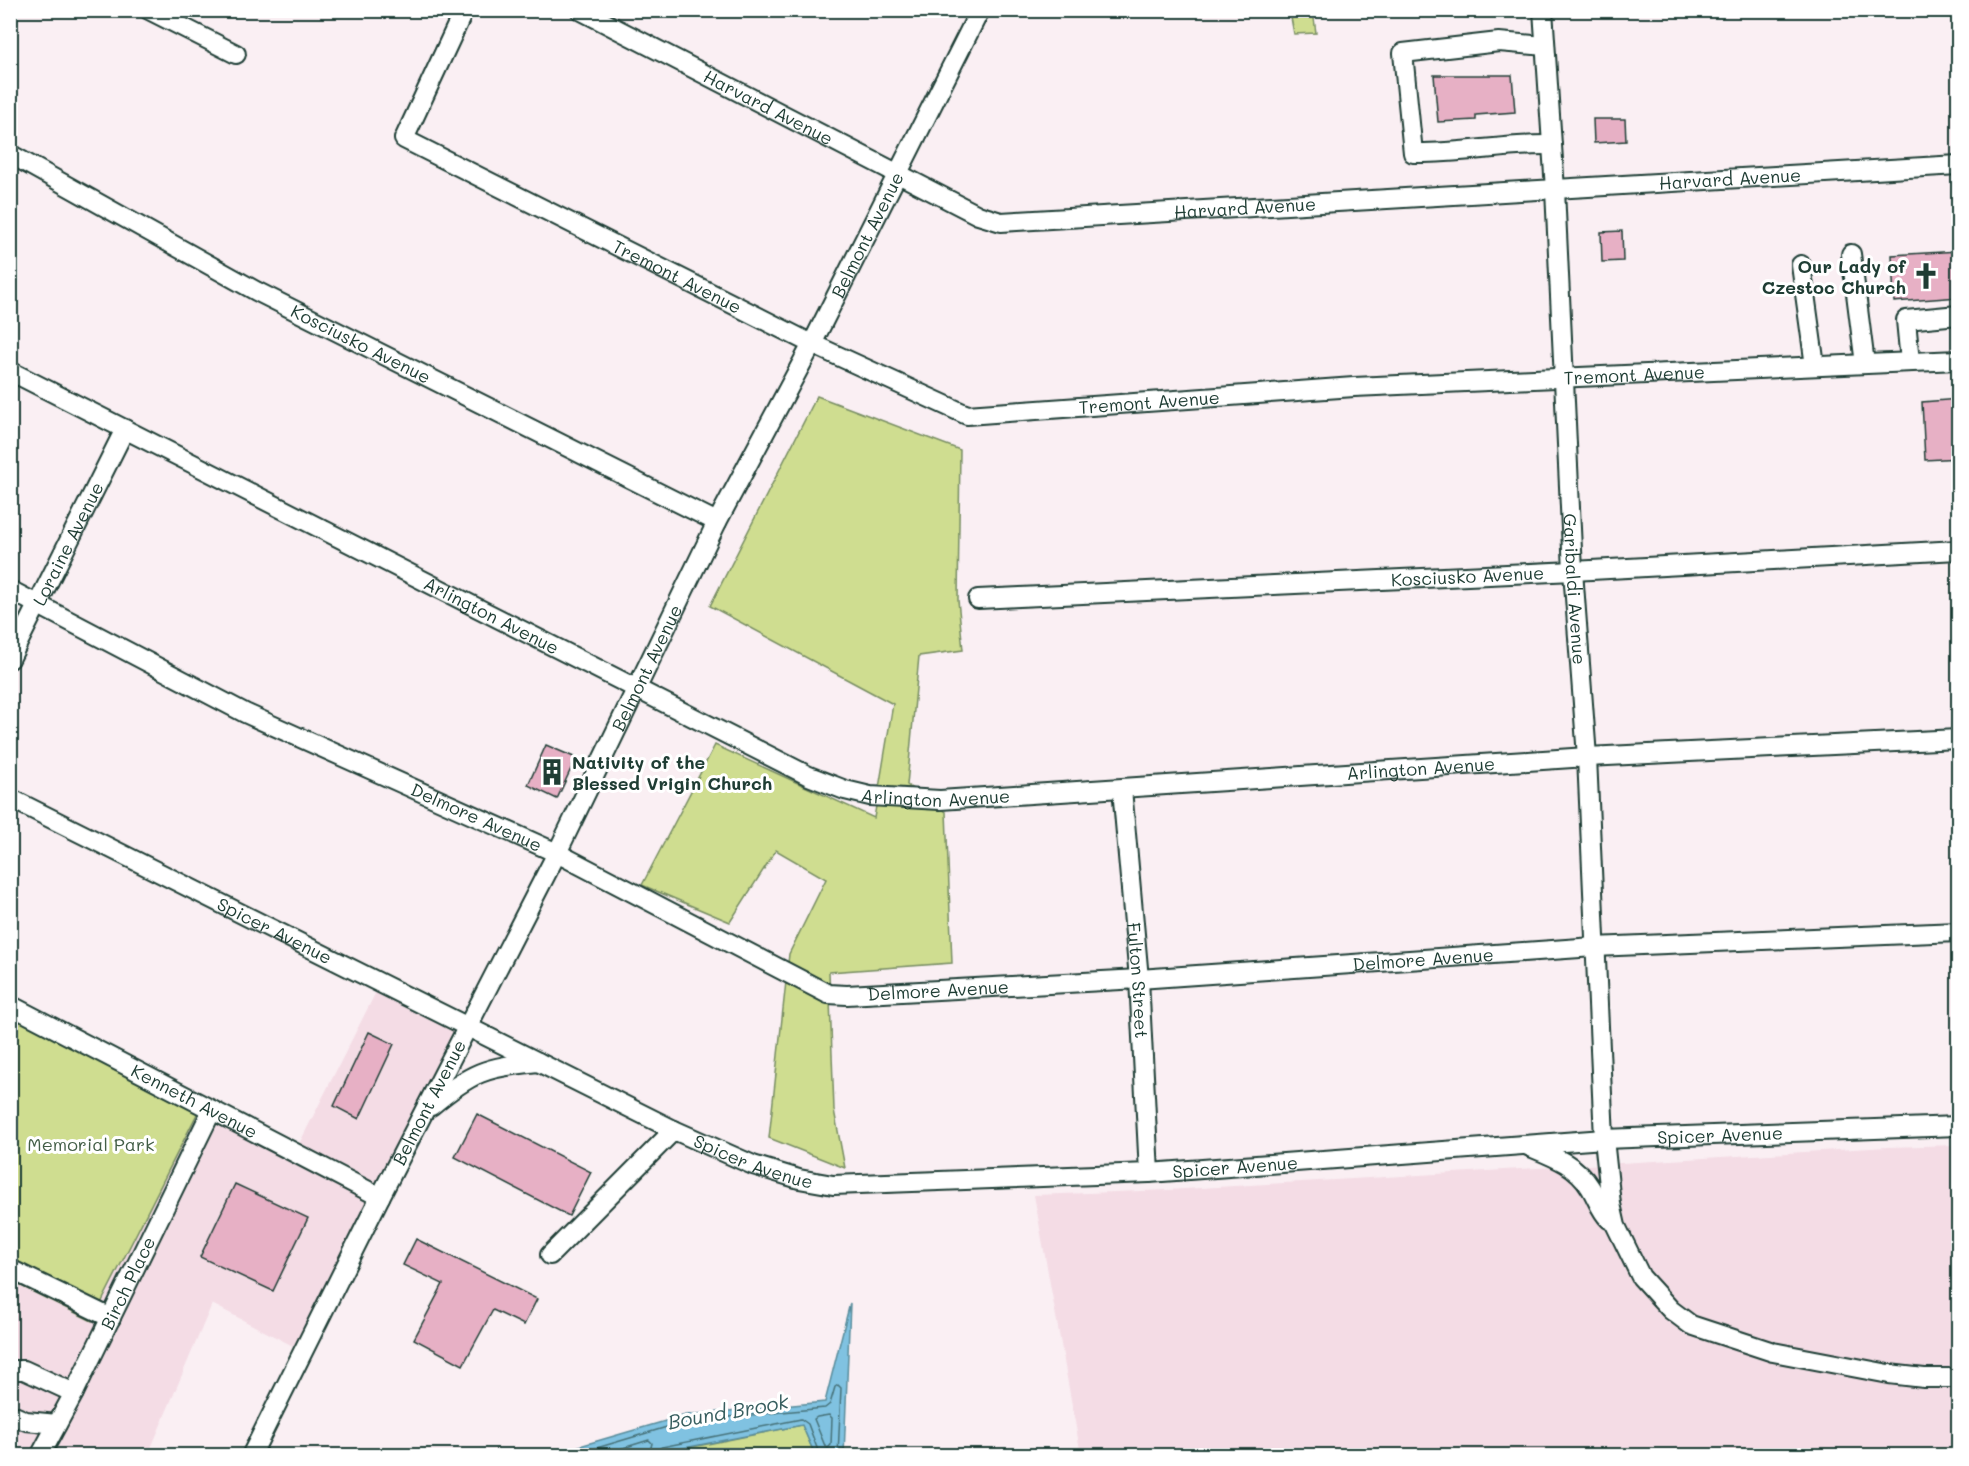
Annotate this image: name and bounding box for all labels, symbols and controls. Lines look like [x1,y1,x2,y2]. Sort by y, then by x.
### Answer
street label: Harvard Avenue [700,64,837,150]
street label: Harvard Avenue [1658,162,1802,195]
street label: Belmont Avenue [825,168,909,302]
street label: Harvard Avenue [1173,191,1317,224]
street label: Tremont Avenue [609,234,746,319]
place label: Our Lady of Czestoc Church [1762,254,1906,299]
church icon: Our Lady of Czestoc Church [1911,261,1941,291]
street label: Kosciusko Avenue [287,299,435,389]
street label: Tremont Avenue [1563,359,1705,390]
street label: Tremont Avenue [1078,385,1220,419]
street label: Loraine Avenue [27,478,109,609]
street label: Garibaldi Avenue [1558,513,1592,666]
street label: Kosciusko Avenue [1390,560,1545,592]
street label: Arlington Avenue [420,571,563,659]
street label: Belmont Avenue [606,600,687,735]
place label: Nativity of the Blessed Vrigin Church [572,750,772,795]
street label: Arlington Avenue [1346,751,1496,785]
building icon: Nativity of the Blessed Vrigin Church [537,757,567,787]
street label: Delmore Avenue [407,777,546,857]
street label: Arlington Avenue [859,782,1011,812]
street label: Spicer Avenue [213,892,336,969]
street label: Fulton Street [1122,921,1154,1039]
street label: Delmore Avenue [1352,942,1495,976]
street label: Delmore Avenue [867,974,1009,1006]
street label: Belmont Avenue [387,1035,471,1169]
street label: Kenneth Avenue [127,1058,262,1144]
street label: Spicer Avenue [1657,1120,1783,1149]
street label: Spicer Avenue [690,1128,815,1193]
park label: Memorial Park [27,1132,155,1156]
street label: Spicer Avenue [1172,1150,1299,1183]
street label: Birch Place [95,1232,161,1334]
water label: Bound Brook [666,1388,791,1434]

